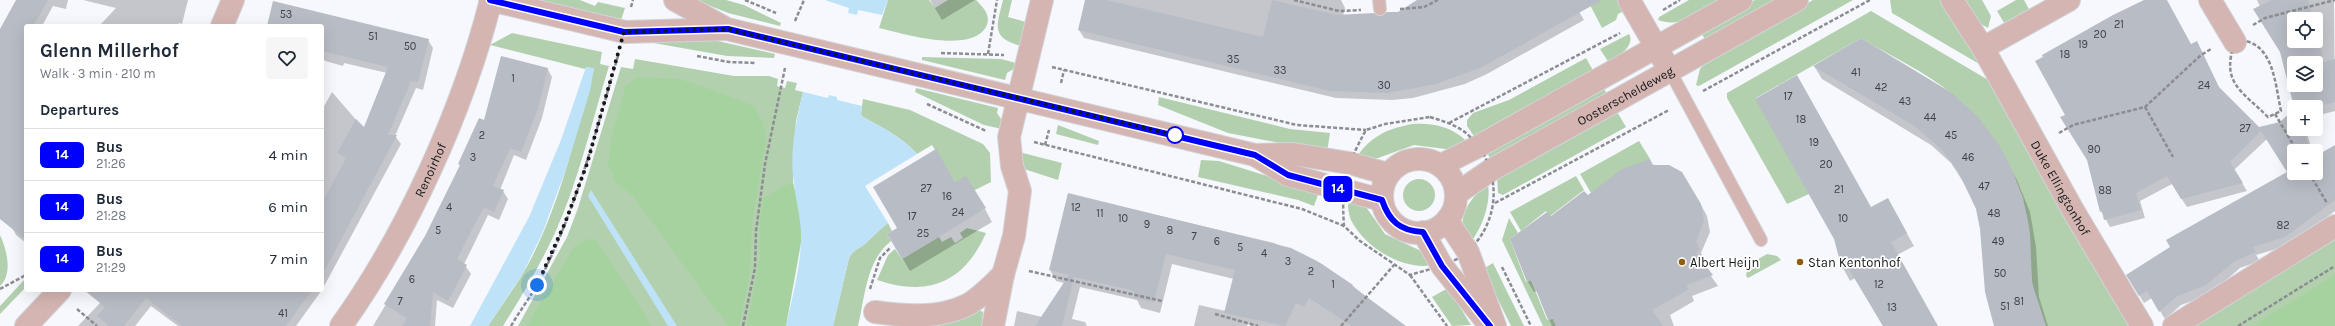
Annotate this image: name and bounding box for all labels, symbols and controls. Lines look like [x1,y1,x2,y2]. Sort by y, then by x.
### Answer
house number: 53 [280,8,292,21]
map controls [2287,12,2323,180]
button: locate [2287,12,2323,48]
house number: 21 [2114,18,2124,31]
house number: 20 [2094,28,2106,41]
house number: 51 [368,30,378,43]
button: heart [266,37,308,79]
house number: 19 [2078,38,2088,51]
text: Glenn Millerhof [40,40,179,62]
house number: 50 [404,40,416,53]
house number: 18 [2060,48,2070,61]
house number: 35 [1227,53,1239,66]
button: layers [2287,56,2323,92]
street label: Oosterscheldeweg [1574,62,1677,128]
house number: 33 [1274,64,1287,77]
text: Walk · 3 min · 210 m [40,66,156,81]
house number: 41 [1851,66,1861,79]
house number: 1 [511,72,515,85]
house number: 30 [1377,79,1391,92]
house number: 24 [2198,79,2210,92]
house number: 42 [1875,81,1887,94]
house number: 17 [1784,90,1792,103]
house number: 43 [1899,95,1911,108]
button: + [2287,100,2323,136]
text: Departures [40,101,119,119]
house number: 44 [1924,111,1936,124]
house number: 18 [1796,113,1806,126]
house number: 27 [2239,122,2251,135]
unlabelled marker [1166,126,1184,144]
house number: 2 [479,129,485,142]
house number: 45 [1945,129,1957,142]
house number: 19 [1809,136,1819,149]
text: Bus [96,138,123,156]
street label: Duke Ellingtonhof [2028,138,2094,238]
street label: Renoirhof [411,140,449,199]
house number: 90 [2088,143,2100,156]
button: − [2287,144,2323,180]
text: 14 [55,146,69,163]
text: 4 min [269,146,308,164]
house number: 3 [470,151,476,164]
house number: 46 [1962,151,1974,164]
text: 21:26 [96,156,126,171]
house number: 20 [1820,158,1832,171]
line badge: 14 [1320,176,1356,202]
text: 14 [1331,180,1345,197]
house number: 47 [1978,180,1990,193]
house number: 27 [920,182,932,195]
house number: 21 [1834,183,1844,196]
house number: 88 [2098,184,2112,197]
text: Bus [96,190,123,208]
house number: 16 [942,190,952,203]
text: 14 [55,198,69,215]
text: 6 min [268,198,308,216]
house number: 4 [446,201,452,214]
house number: 12 [1071,201,1081,214]
house number: 24 [952,206,964,219]
house number: 11 [1096,207,1104,220]
house number: 48 [1988,207,2001,220]
text: 21:28 [96,208,126,223]
house number: 17 [908,210,916,223]
house number: 10 [1118,212,1128,225]
house number: 10 [1838,212,1848,225]
house number: 9 [1144,218,1150,231]
house number: 82 [2276,219,2290,232]
house number: 5 [435,224,441,237]
house number: 8 [1167,224,1174,237]
house number: 25 [917,227,929,240]
house number: 7 [1191,230,1197,243]
house number: 6 [1214,235,1220,248]
house number: 49 [1992,235,2004,248]
house number: 5 [1237,241,1243,254]
text: Bus [96,242,123,260]
house number: 4 [1261,247,1267,260]
text: 14 [55,250,69,267]
text: 7 min [270,250,308,268]
house number: 3 [1285,255,1291,268]
place label: Albert Heijn [1690,255,1759,270]
place label: Stan Kentonhof [1808,255,1901,270]
marker: Albert Heijn [1677,257,1687,267]
marker: Stan Kentonhof [1795,257,1805,267]
text: 21:29 [96,260,126,275]
house number: 2 [1308,265,1314,278]
house number: 50 [1994,267,2006,280]
house number: 6 [409,273,415,286]
your location [527,275,547,295]
house number: 1 [1331,278,1335,291]
house number: 12 [1874,278,1884,291]
house number: 7 [397,295,403,308]
house number: 81 [2014,295,2024,308]
house number: 51 [2000,300,2010,313]
house number: 13 [1887,301,1897,314]
house number: 41 [278,307,288,320]

